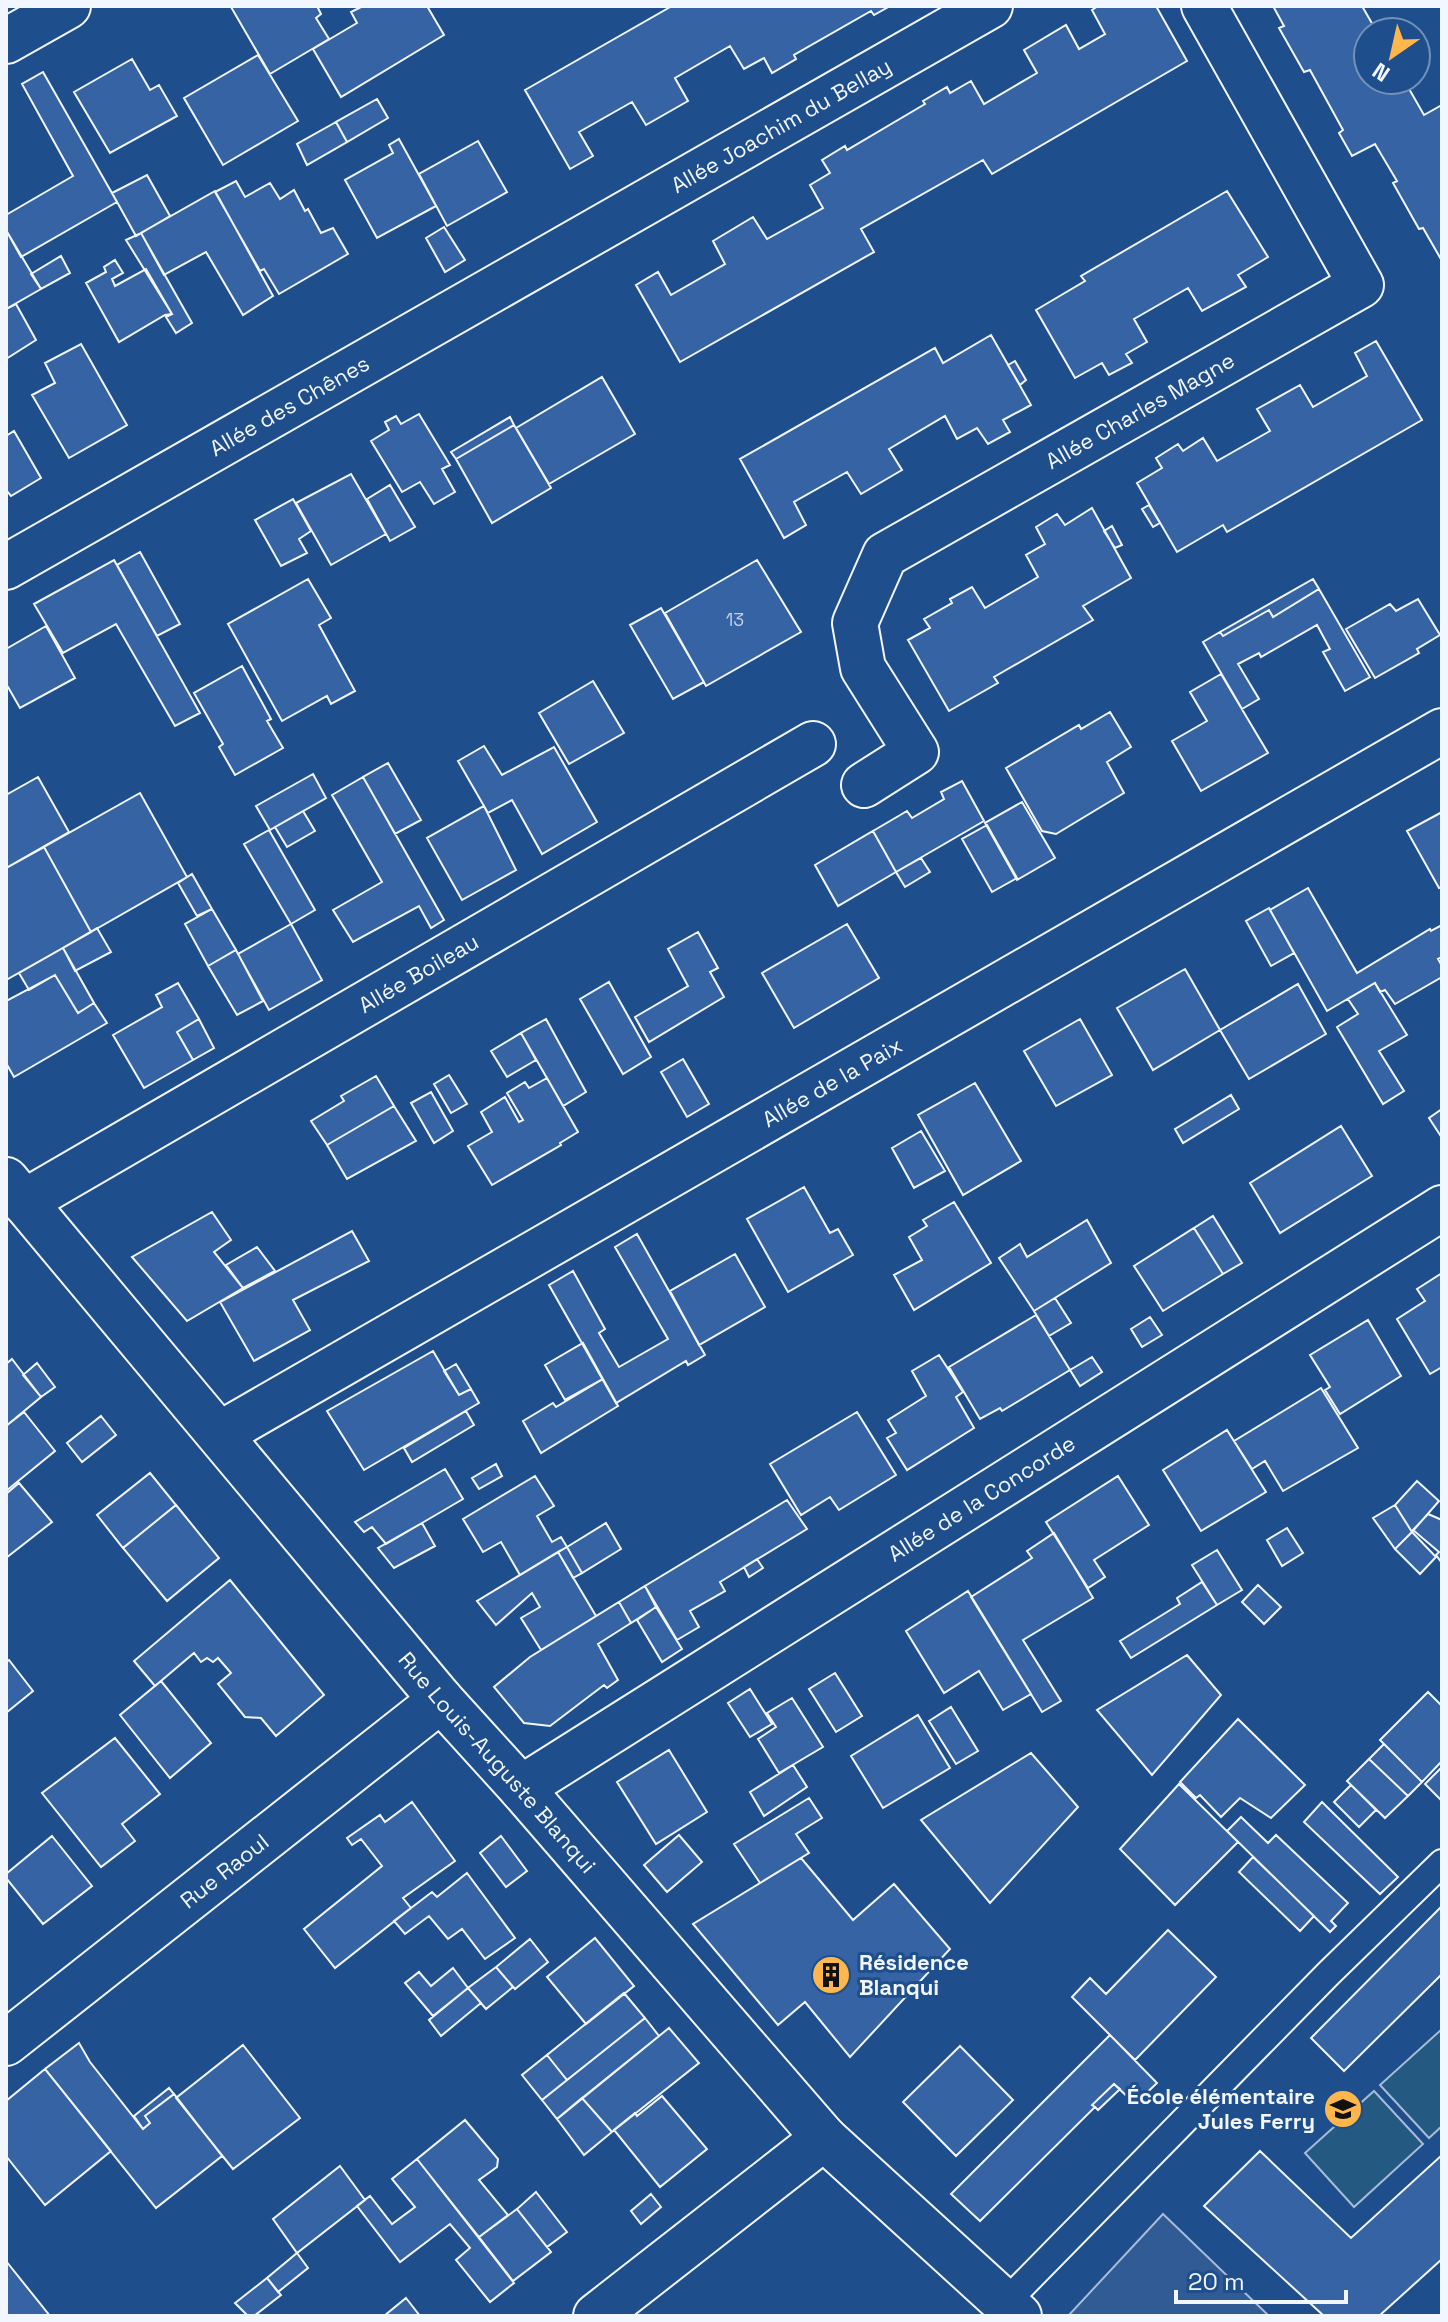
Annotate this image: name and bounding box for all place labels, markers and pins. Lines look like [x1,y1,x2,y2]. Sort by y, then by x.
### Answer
place label: Résidence Blanqui [859,1948,969,2001]
building icon: Résidence Blanqui [810,1954,852,1996]
place label: École élémentaire Jules Ferry [1127,2082,1315,2135]
school or university icon: École élémentaire Jules Ferry [1322,2088,1364,2130]

